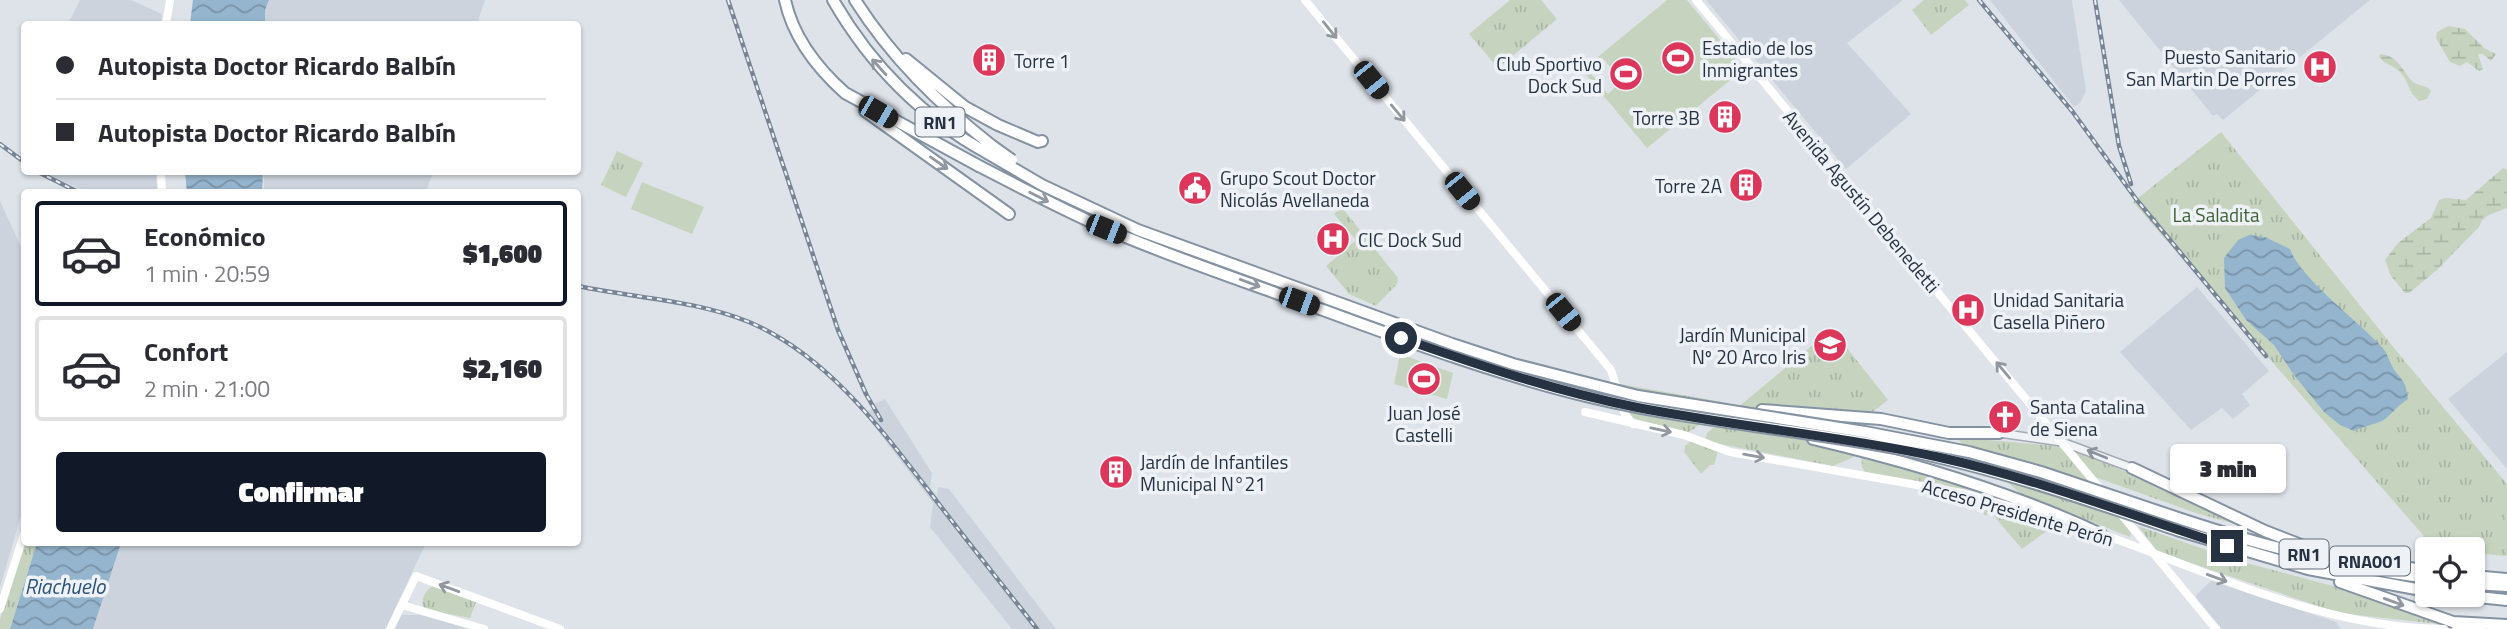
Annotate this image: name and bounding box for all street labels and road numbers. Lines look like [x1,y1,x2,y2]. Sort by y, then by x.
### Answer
street label: Avenida Agustín Debenedetti [1777,103,1947,299]
road number: RN1 [916,107,964,136]
street label: Acceso Presidente Perón [1919,471,2117,553]
road number: RN1 [2280,540,2328,568]
road number: RNA001 [2330,546,2410,576]

